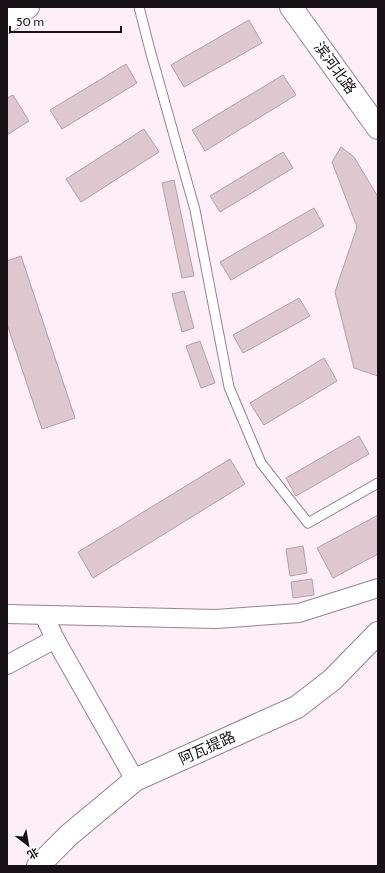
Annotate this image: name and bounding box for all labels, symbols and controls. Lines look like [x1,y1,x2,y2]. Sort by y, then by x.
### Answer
scale bar [10,8,121,34]
text: 50 m [16,14,44,29]
street label: 滨河北路 [310,38,360,98]
street label: 阿瓦提路 [176,728,238,768]
north arrow [8,825,48,865]
text: 北 [25,845,41,862]

